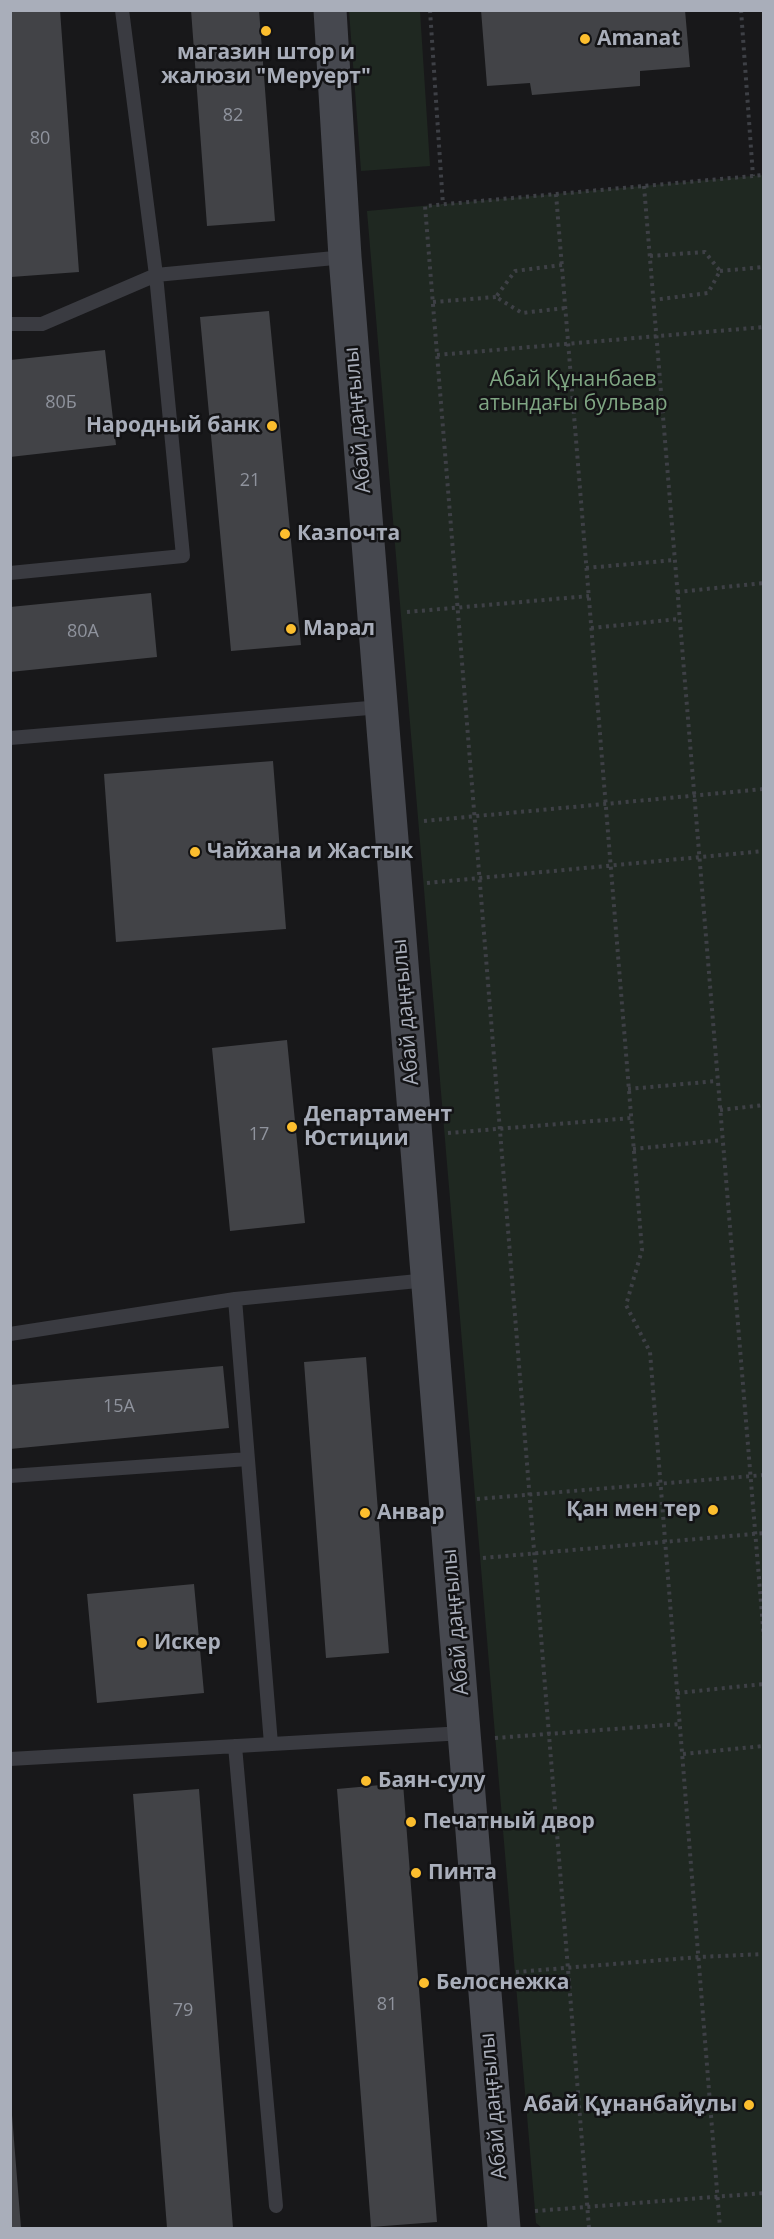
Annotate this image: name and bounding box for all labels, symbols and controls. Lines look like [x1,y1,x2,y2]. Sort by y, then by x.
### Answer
marker: магазин штор и жалюзи "Меруерт" [259,24,273,38]
place label: Amanat [597,26,680,52]
marker: Amanat [578,32,592,46]
place label: магазин штор и жалюзи "Меруерт" [161,40,371,90]
house number: 82 [223,105,243,127]
house number: 80 [30,128,50,150]
street label: Абай даңғылы [339,346,377,494]
park label: Абай Құнанбаев атындағы бульвар [478,367,668,417]
house number: 80Б [45,392,77,414]
place label: Народный банк [86,413,260,439]
marker: Народный банк [265,419,279,433]
house number: 21 [240,470,260,492]
place label: Казпочта [297,521,400,547]
marker: Казпочта [278,527,292,541]
place label: Марал [303,616,375,642]
house number: 80А [67,621,99,643]
marker: Марал [284,622,298,636]
place label: Чайхана и Жастык [207,839,413,865]
marker: Чайхана и Жастык [188,845,202,859]
street label: Абай даңғылы [387,938,425,1086]
place label: Департамент Юстиции [304,1102,452,1152]
marker: Департамент Юстиции [285,1120,299,1134]
house number: 17 [249,1124,269,1146]
house number: 15А [103,1396,135,1418]
place label: Қан мен тер [566,1497,701,1523]
place label: Анвар [377,1500,445,1526]
marker: Қан мен тер [706,1503,720,1517]
marker: Анвар [358,1506,372,1520]
street label: Абай даңғылы [437,1548,475,1696]
place label: Искер [154,1630,221,1656]
marker: Искер [135,1636,149,1650]
place label: Баян-сулу [378,1768,485,1794]
marker: Баян-сулу [359,1774,373,1788]
place label: Печатный двор [423,1809,595,1835]
marker: Печатный двор [404,1815,418,1829]
place label: Пинта [428,1860,497,1886]
marker: Пинта [409,1866,423,1880]
place label: Белоснежка [436,1970,569,1996]
marker: Белоснежка [417,1976,431,1990]
house number: 81 [377,1994,397,2016]
house number: 79 [173,2000,193,2022]
street label: Абай даңғылы [475,2032,513,2180]
place label: Абай Құнанбайұлы [523,2092,737,2118]
marker: Абай Құнанбайұлы [742,2098,756,2112]

